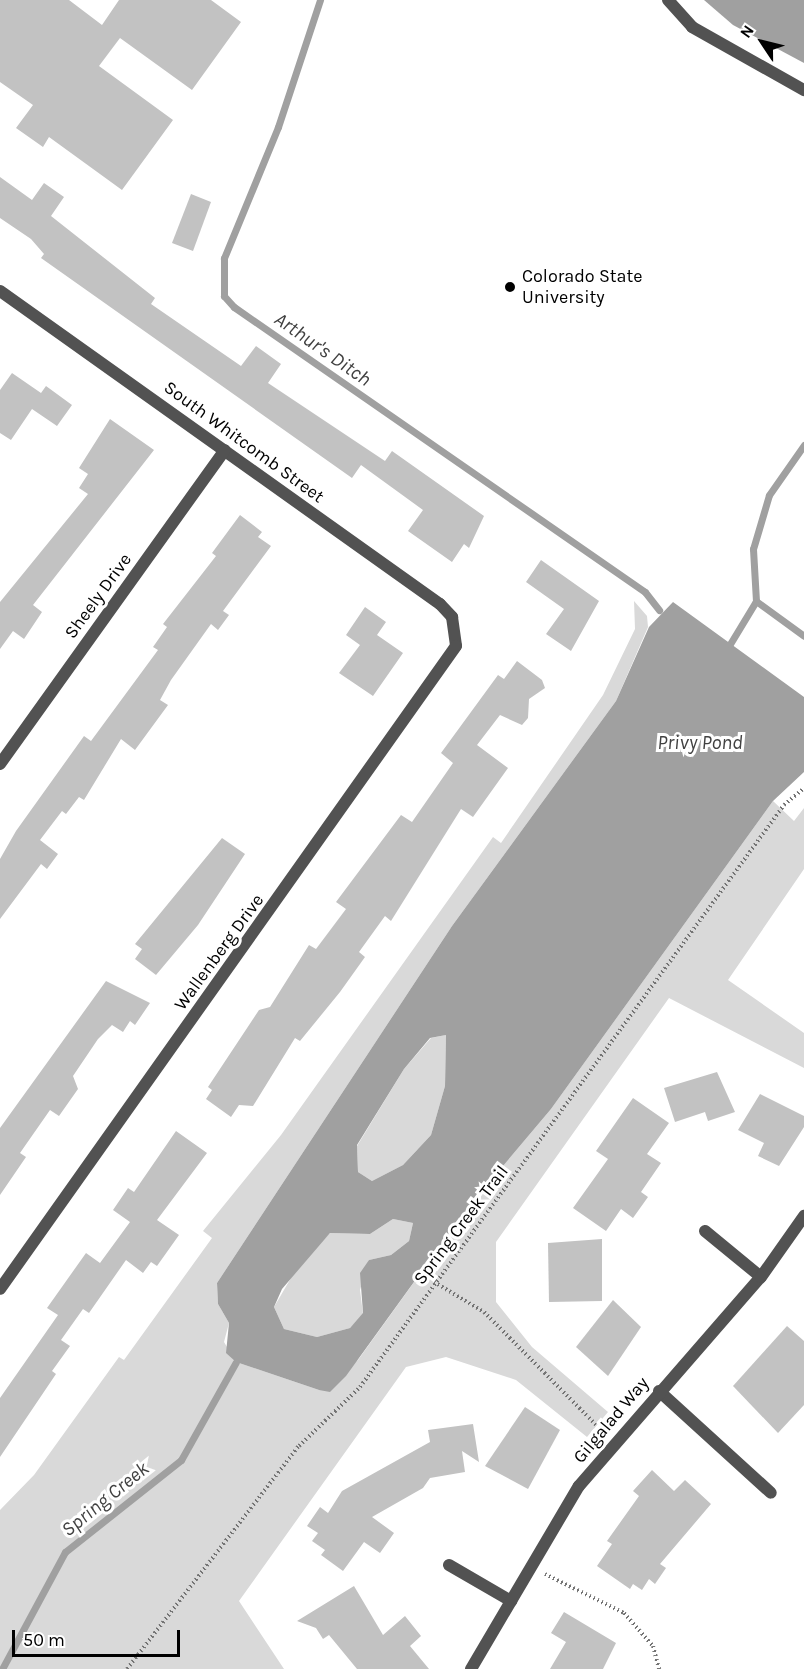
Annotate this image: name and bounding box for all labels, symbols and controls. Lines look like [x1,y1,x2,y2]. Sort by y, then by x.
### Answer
north arrow [732,12,792,72]
text: N [736,21,758,42]
place label: Colorado State University [522,266,643,308]
marker: Colorado State University [503,280,517,294]
water label: Arthur's Ditch [270,307,376,391]
street label: South Whitcomb Street [160,377,328,507]
street label: Sheely Drive [60,549,136,643]
water label: Privy Pond [657,730,743,754]
street label: Wallenberg Drive [170,890,268,1014]
street label: Spring Creek Trail [409,1161,513,1289]
street label: Gilgalad Way [569,1373,653,1467]
water label: Spring Creek [56,1456,154,1542]
scale bar [15,1618,183,1656]
text: 50 m [23,1629,65,1651]

